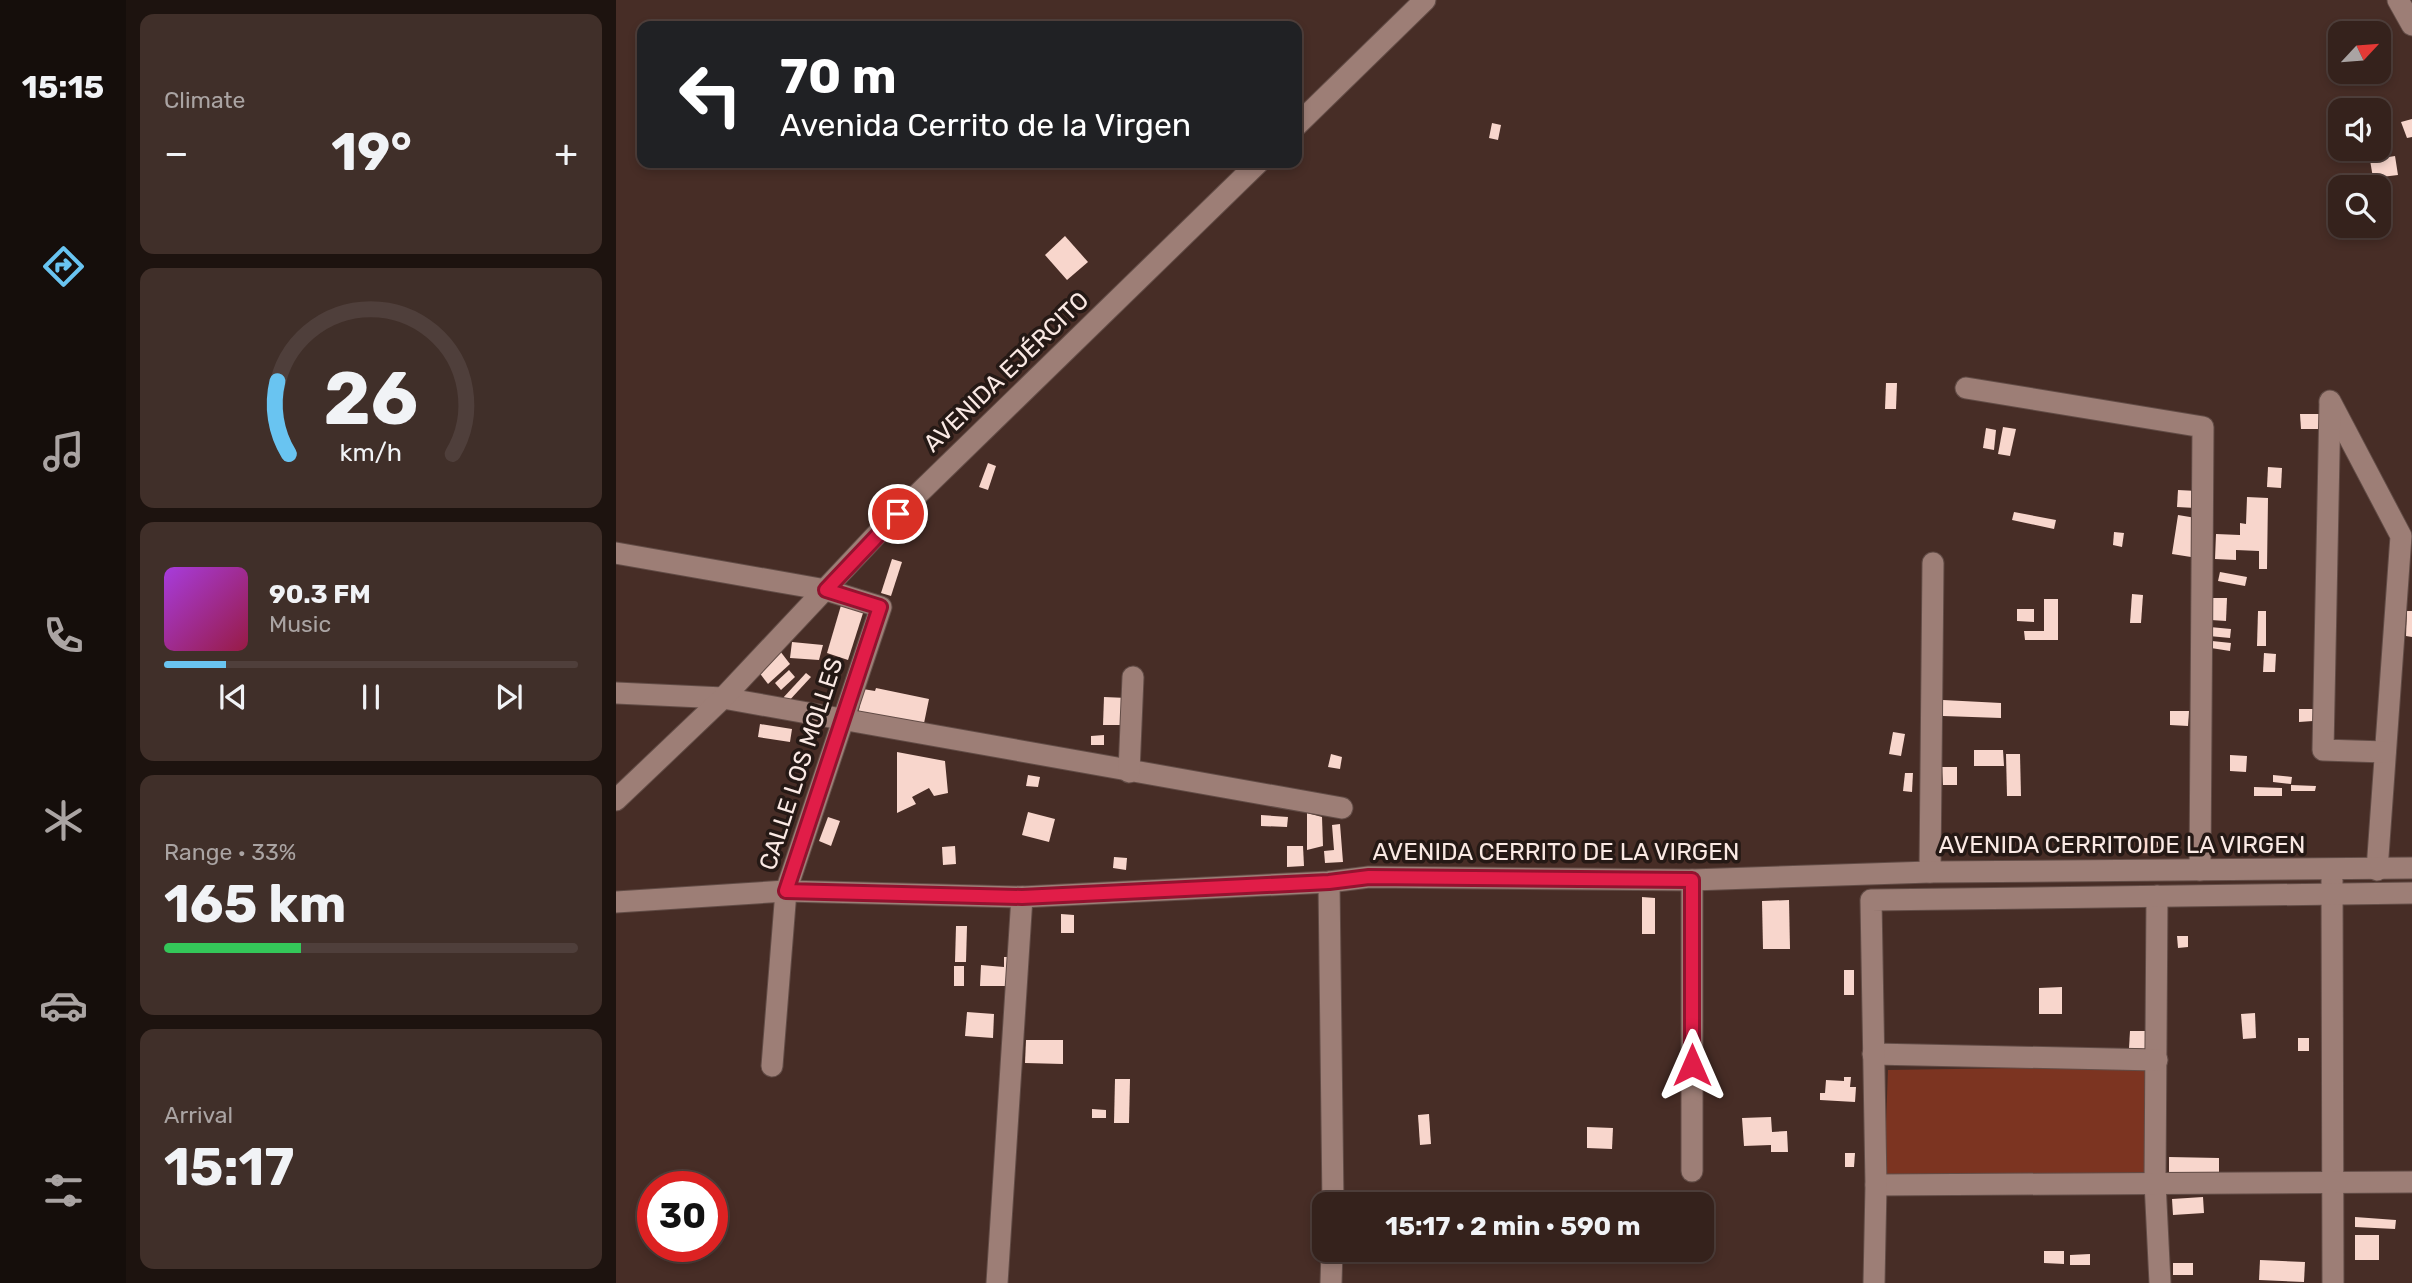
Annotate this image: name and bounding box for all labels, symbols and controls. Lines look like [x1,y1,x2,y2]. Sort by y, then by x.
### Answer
north arrow [2328,21,2390,84]
map controls [2328,21,2391,238]
text: 70 m [780,47,897,105]
icon: left [665,49,756,140]
text: 15:15 [22,68,104,106]
text: Climate [164,86,245,114]
button: sound [2328,98,2391,161]
text: Avenida Cerrito de la Virgen [780,106,1191,144]
text: 19° [331,121,412,183]
text: − [164,130,189,176]
text: + [554,130,578,176]
button: search [2328,175,2391,238]
icon: directions [39,242,88,291]
street label: AVENIDA EJÉRCITO [918,286,1094,458]
text: 26 [324,356,418,442]
icon: music [39,427,88,476]
text: km/h [340,437,402,466]
pin [868,484,928,544]
icon: arrive [879,495,917,533]
text: 90.3 FM [269,579,371,610]
text: Music [269,610,331,638]
icon: phone [39,611,88,660]
street label: CALLE LOS MOLLES [753,654,849,874]
icon: previous [214,678,252,716]
icon: pause [352,678,390,716]
icon: next [490,678,528,716]
icon: climate [39,796,88,845]
street label: AVENIDA CERRITO DE LA VIRGEN [1939,831,2305,859]
text: Range · 33% [164,838,296,866]
street label: AVENIDA CERRITO DE LA VIRGEN [1373,838,1739,866]
text: 165 km [164,873,346,935]
icon: car [39,981,88,1030]
position arrow [1655,1028,1729,1102]
text: Arrival [164,1101,233,1129]
text: 15:17 [164,1136,294,1198]
icon: filters [39,1166,88,1215]
speed limit sign: 30 [637,1171,728,1262]
text: 15:17 · 2 min · 590 m [1385,1211,1641,1242]

